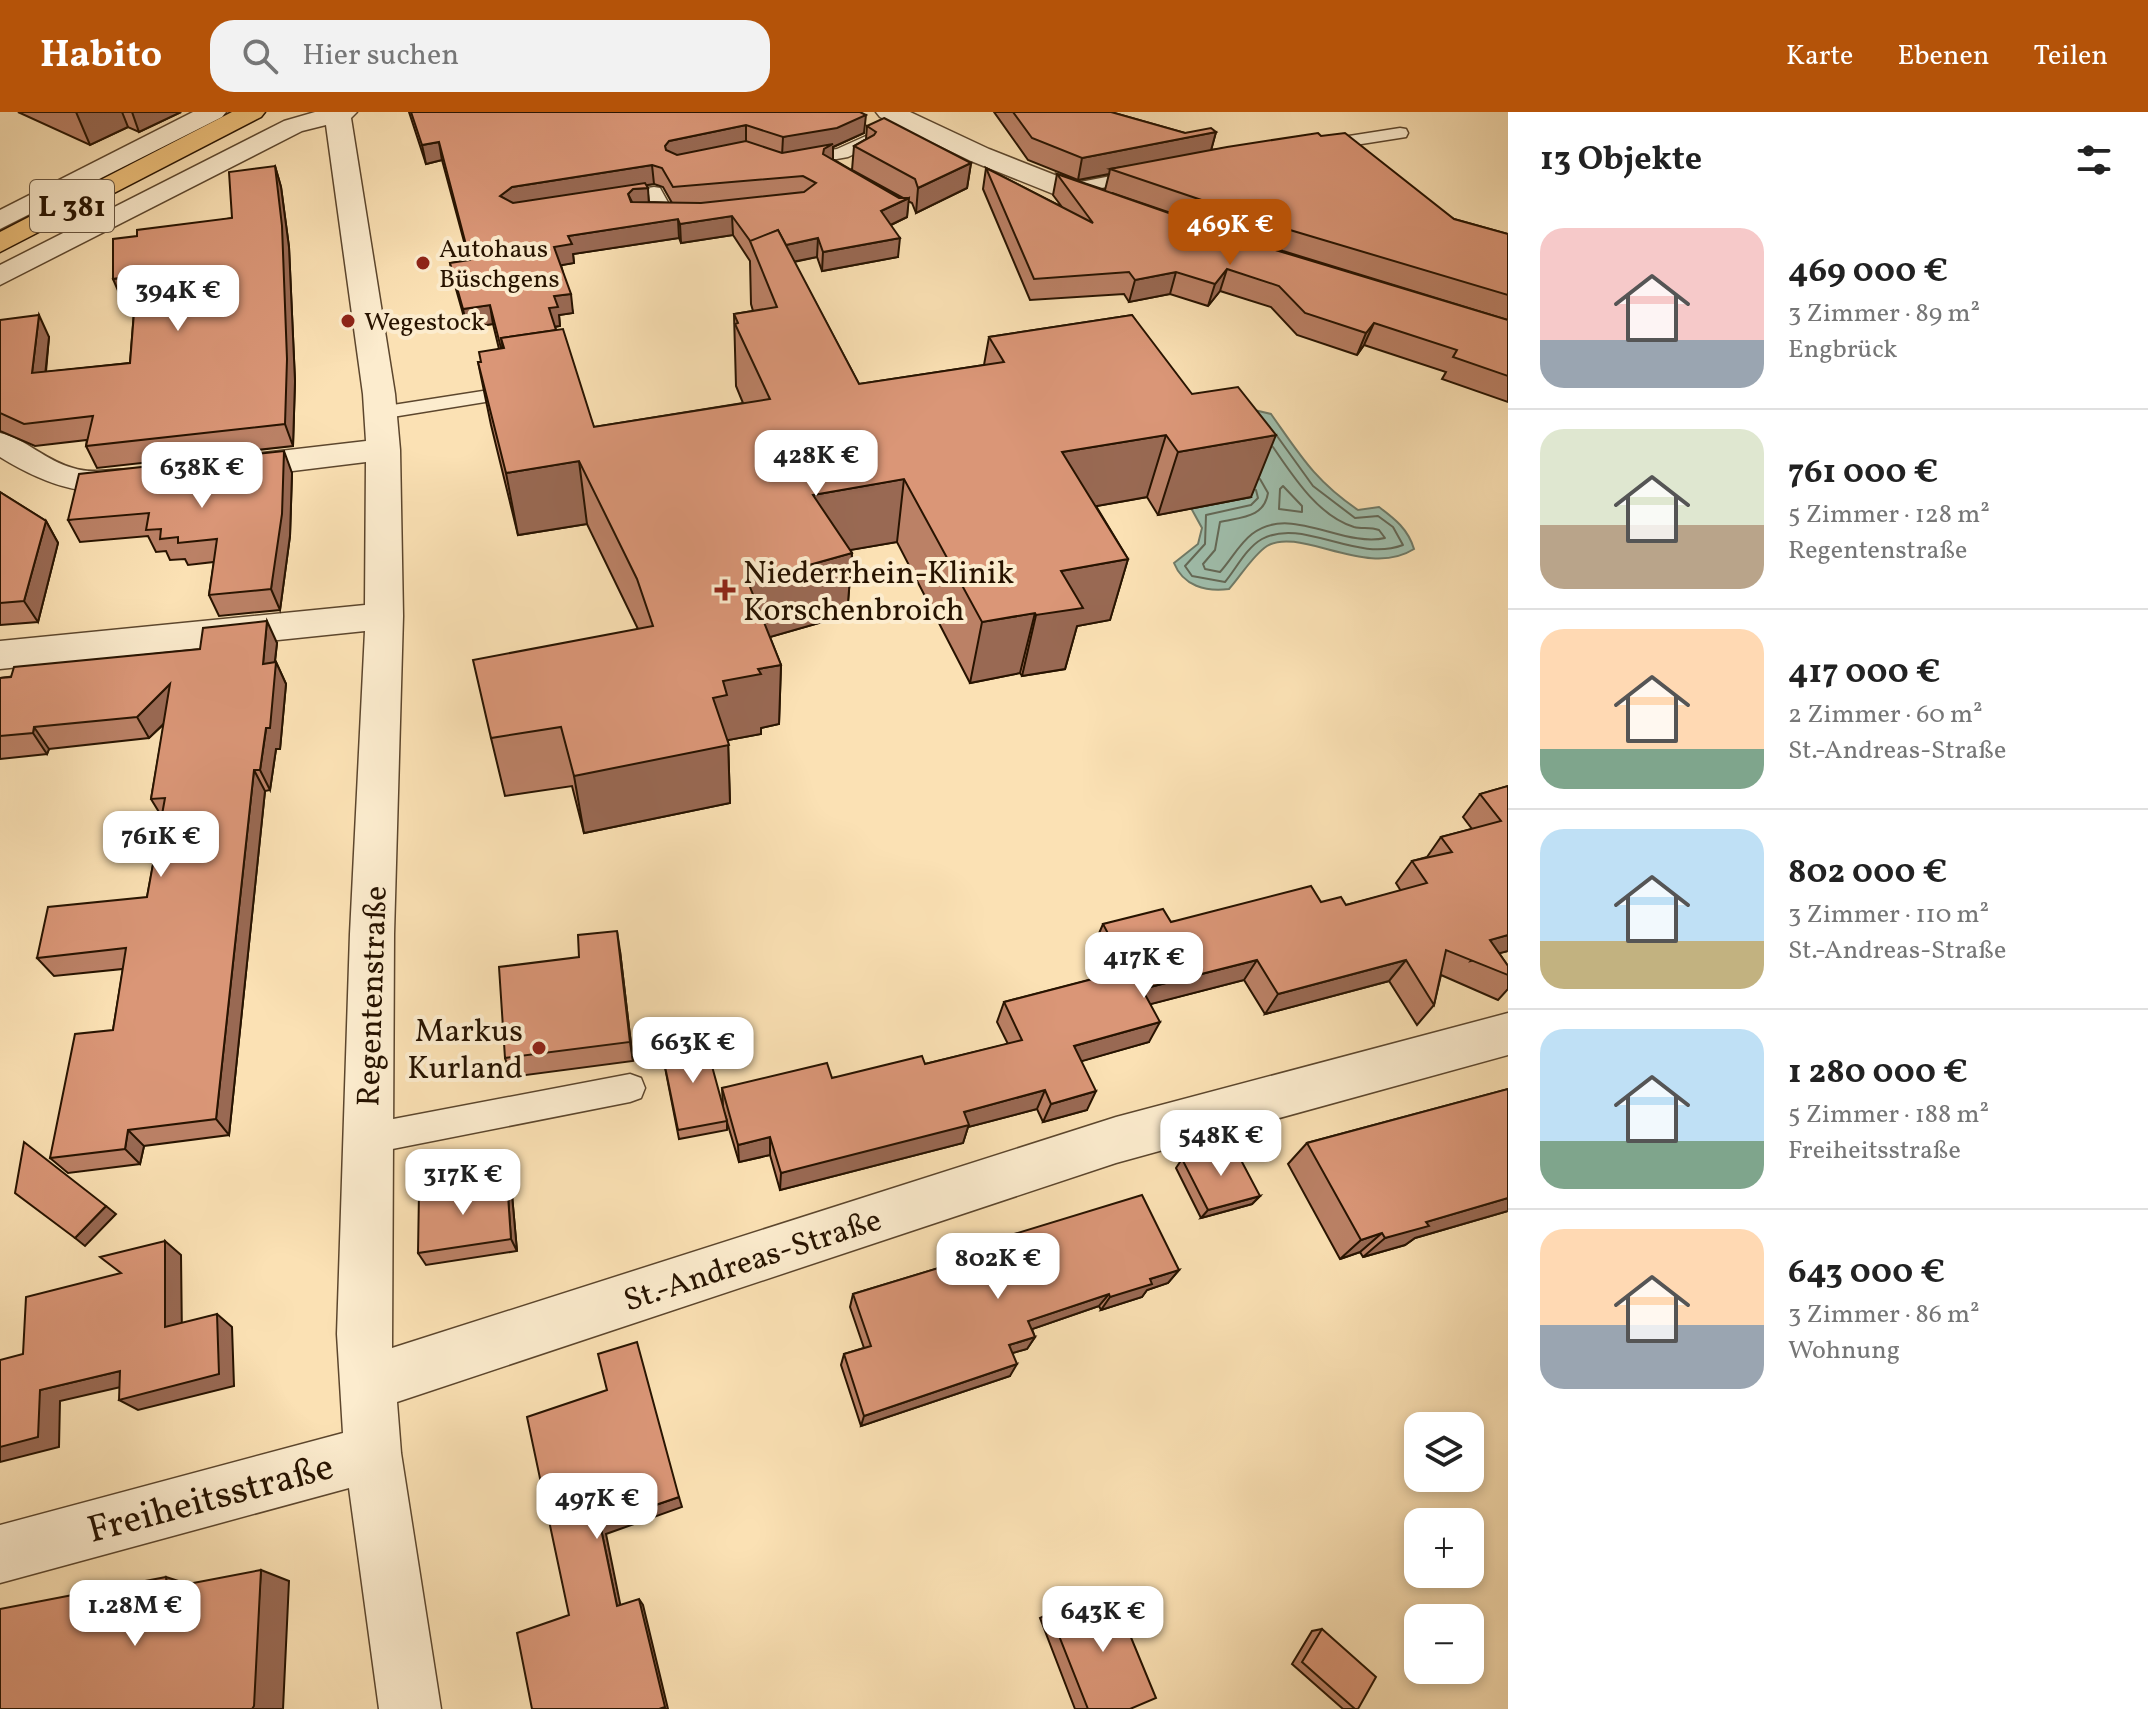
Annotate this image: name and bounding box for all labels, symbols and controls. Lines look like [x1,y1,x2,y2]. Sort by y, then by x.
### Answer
search box [210,20,770,92]
text: Habito [40,30,162,83]
icon: search [238,34,282,78]
text: Hier suchen [302,35,459,77]
text: Karte [1786,37,1853,76]
text: Ebenen [1897,37,1990,76]
text: Teilen [2034,37,2108,76]
text: 13 Objekte [1540,137,1702,184]
icon: filters [2072,138,2116,182]
road number: L 381 [30,180,114,232]
pin: 469K € [1165,199,1295,267]
text: 469K € [1186,207,1274,243]
place label: Autohaus Büschgens [439,232,560,298]
text: 469 000 € [1788,249,1948,296]
marker: Autohaus Büschgens [414,254,432,272]
icon: home [1604,260,1700,356]
pin: 394K € [113,265,243,333]
text: 394K € [135,273,221,309]
text: 3 Zimmer · 89 m² [1788,296,1980,332]
place label: Wegestock [364,305,485,341]
marker: Wegestock [339,312,357,330]
text: Engbrück [1788,332,1897,368]
pin: 428K € [751,430,881,498]
text: 428K € [773,438,859,474]
pin: 638K € [137,442,267,510]
text: 638K € [160,450,244,486]
text: 761 000 € [1788,450,1938,497]
icon: home [1604,461,1700,557]
text: 5 Zimmer · 128 m² [1788,497,1990,533]
text: Regentenstraße [1788,533,1967,569]
place label: Niederrhein-Klinik Korschenbroich [743,553,1014,634]
marker: Niederrhein-Klinik Korschenbroich [714,579,736,601]
text: 417 000 € [1788,650,1941,697]
icon: home [1604,661,1700,757]
text: 2 Zimmer · 60 m² [1788,697,1983,733]
text: St.-Andreas-Straße [1788,733,2006,769]
pin: 761K € [96,811,226,879]
text: 761K € [121,819,201,855]
text: 802 000 € [1788,850,1947,897]
icon: home [1604,861,1700,957]
street label: Regentenstraße [348,885,400,1107]
text: 3 Zimmer · 110 m² [1788,897,1989,933]
pin: 417K € [1079,932,1209,1000]
text: St.-Andreas-Straße [1788,933,2006,969]
text: 417K € [1103,940,1185,976]
place label: Markus Kurland [407,1011,523,1092]
pin: 663K € [628,1017,758,1085]
text: 663K € [651,1025,735,1061]
marker: Markus Kurland [530,1039,548,1057]
text: 1 280 000 € [1788,1050,1968,1097]
icon: home [1604,1061,1700,1157]
text: 5 Zimmer · 188 m² [1788,1097,1989,1133]
pin: 548K € [1156,1110,1286,1178]
text: 548K € [1178,1118,1264,1154]
text: Freiheitsstraße [1788,1133,1961,1169]
pin: 317K € [398,1149,528,1217]
text: 317K € [423,1157,503,1193]
street label: St.-Andreas-Straße [618,1199,887,1324]
pin: 802K € [933,1233,1063,1301]
text: 802K € [955,1241,1041,1277]
text: 643 000 € [1788,1250,1945,1297]
icon: home [1604,1261,1700,1357]
text: 3 Zimmer · 86 m² [1788,1297,1980,1333]
text: Wohnung [1788,1333,1900,1369]
map controls [1404,1412,1484,1684]
button: layers [1404,1412,1484,1492]
street label: Freiheitsstraße [82,1442,340,1559]
pin: 497K € [532,1473,662,1541]
text: 497K € [554,1481,640,1517]
button: + [1404,1508,1484,1588]
pin: 1.28M € [61,1580,209,1648]
pin: 643K € [1038,1586,1168,1654]
text: 1.28M € [87,1588,183,1624]
text: 643K € [1060,1594,1146,1630]
button: − [1404,1604,1484,1684]

